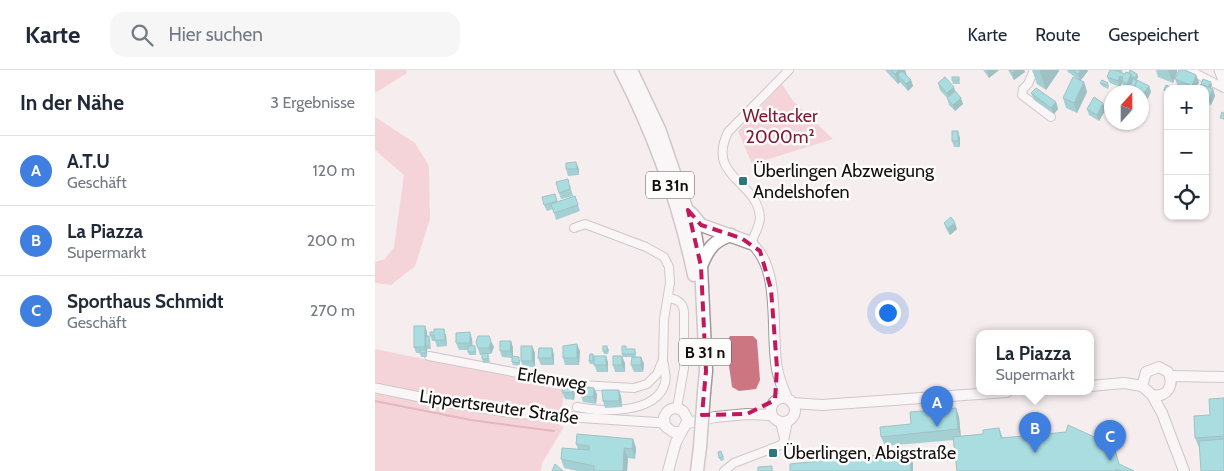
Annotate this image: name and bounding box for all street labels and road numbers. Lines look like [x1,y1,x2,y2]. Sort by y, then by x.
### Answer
road number: B 31n [646,172,694,198]
road number: B 31 n [679,338,731,366]
street label: Erlenweg [516,363,589,395]
street label: Lippertsreuter Straße [418,385,580,429]

